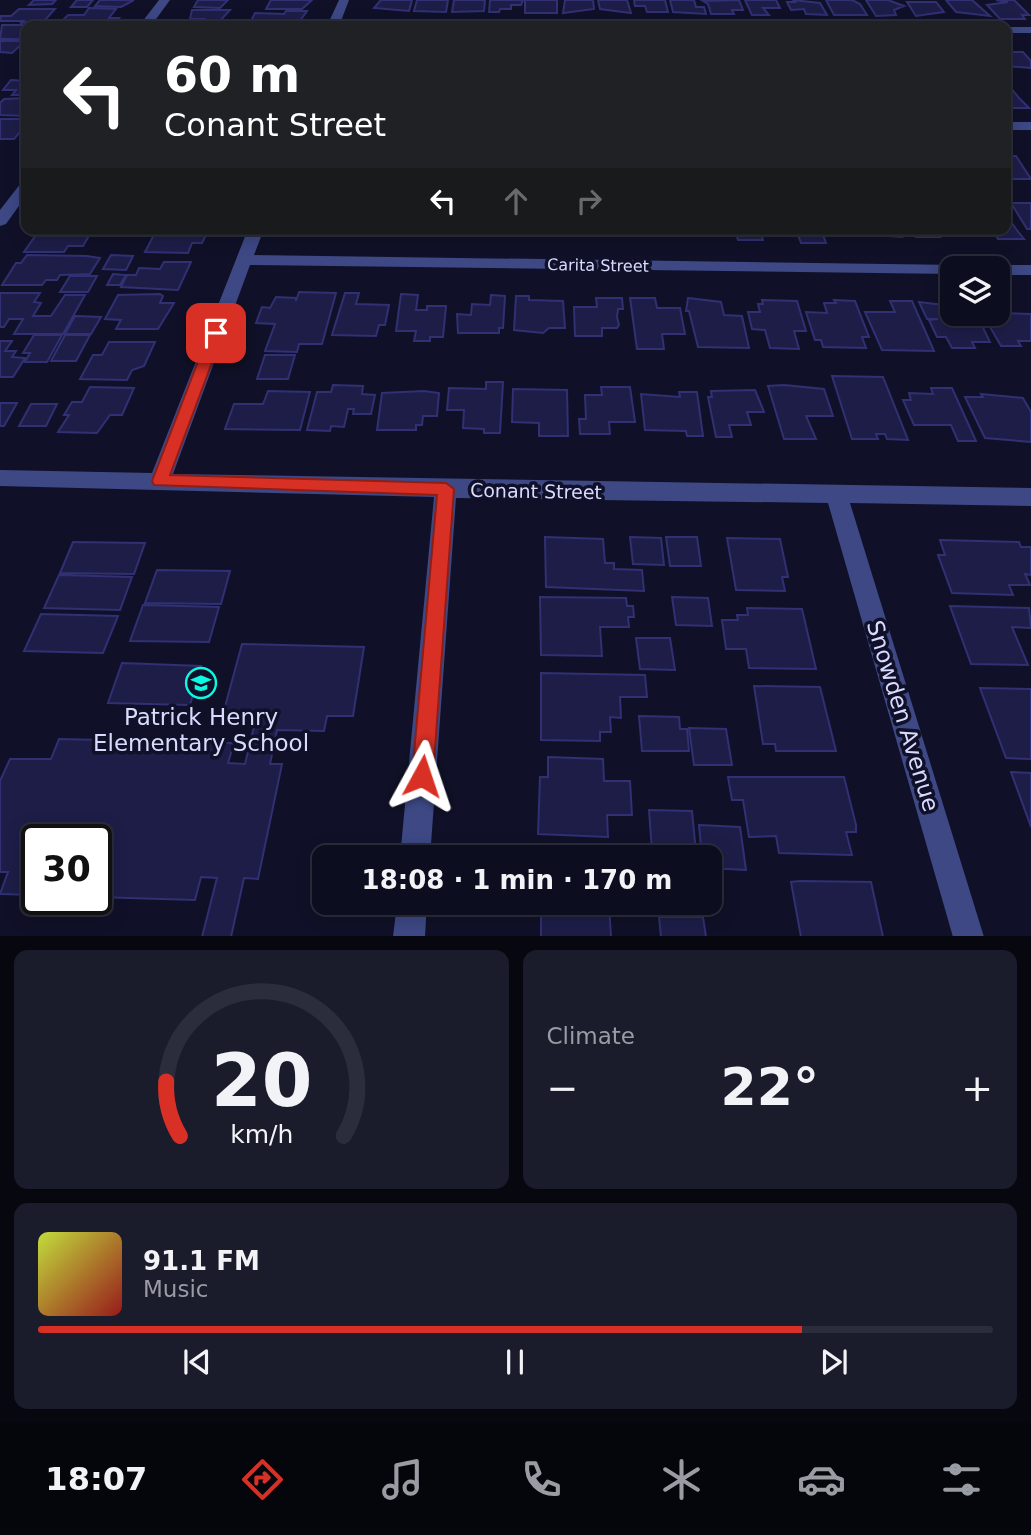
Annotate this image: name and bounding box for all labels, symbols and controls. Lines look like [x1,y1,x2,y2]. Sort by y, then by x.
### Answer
text: 60 m [164,47,300,104]
icon: left [49,49,140,140]
text: Conant Street [164,106,386,144]
icon: left [424,182,462,220]
icon: ahead [497,182,535,220]
icon: right [570,182,608,220]
street label: Carita Street [547,255,649,276]
map controls [940,256,1010,326]
button: layers [940,256,1010,326]
pin [186,303,246,363]
icon: arrive [197,314,235,352]
street label: Conant Street [470,479,602,503]
street label: Snowden Avenue [862,617,944,815]
school or university icon: Patrick Henry Elementary School [184,666,218,700]
place label: Patrick Henry Elementary School [93,704,309,756]
position arrow [385,739,459,813]
speed limit sign: 30 [21,824,112,915]
text: 18:08 · 1 min · 170 m [362,865,672,895]
text: Climate [547,1023,635,1049]
text: 20 [211,1038,312,1123]
text: 22° [721,1057,819,1117]
text: − [547,1066,578,1110]
text: + [961,1066,993,1110]
text: km/h [230,1119,293,1148]
text: 91.1 FM [143,1246,260,1276]
text: Music [143,1276,208,1302]
icon: previous [178,1343,216,1381]
icon: pause [496,1343,534,1381]
icon: next [815,1343,853,1381]
icon: directions [238,1455,287,1504]
icon: music [378,1455,427,1504]
icon: phone [517,1455,566,1504]
icon: climate [657,1455,706,1504]
icon: car [797,1455,846,1504]
icon: filters [937,1455,986,1504]
text: 18:07 [45,1460,147,1498]

